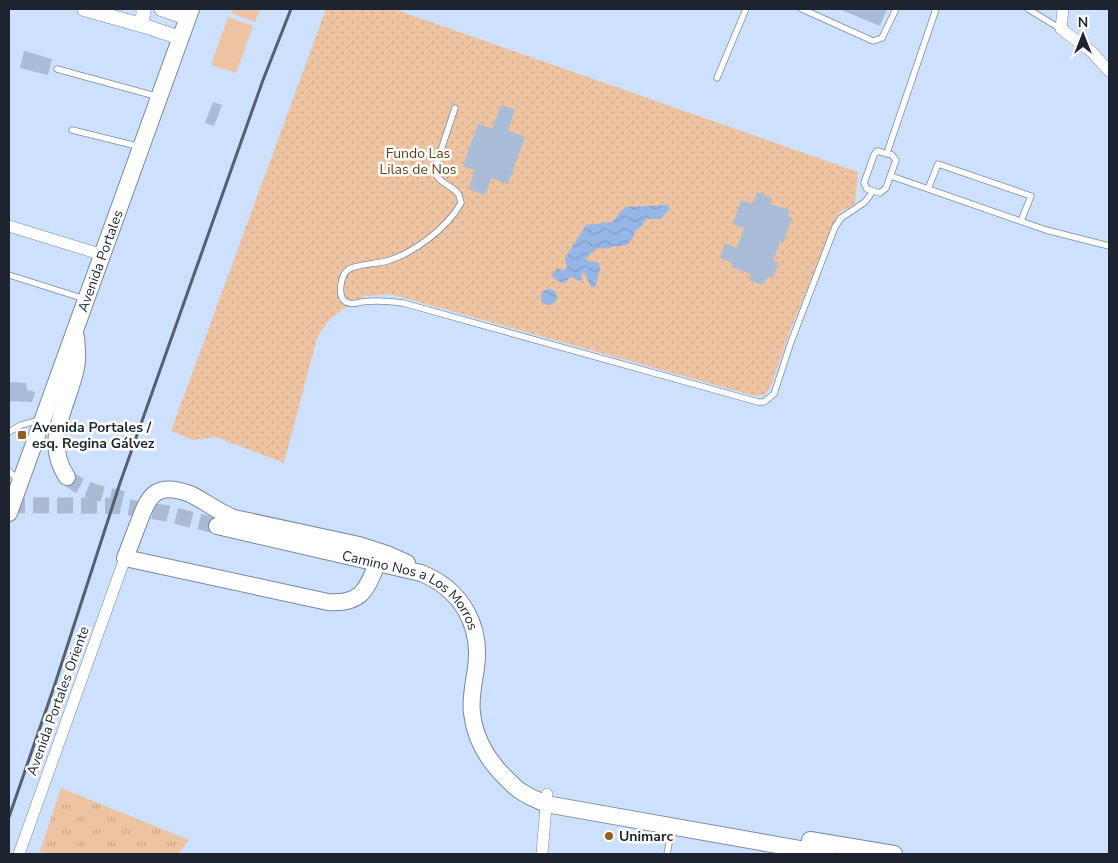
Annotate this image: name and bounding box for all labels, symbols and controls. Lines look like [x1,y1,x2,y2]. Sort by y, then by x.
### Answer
north arrow [1058,10,1108,60]
text: N [1078,13,1088,32]
park label: Fundo Las Lilas de Nos [380,144,457,179]
street label: Avenida Portales [73,207,127,315]
place label: Avenida Portales / esq. Regina Gálvez [32,418,155,453]
marker: Avenida Portales / esq. Regina Gálvez [16,429,28,441]
street label: Camino Nos a Los Morros [340,546,483,633]
street label: Avenida Portales Oriente [22,624,94,778]
place label: Unimarc [619,827,673,846]
marker: Unimarc [603,830,615,842]

